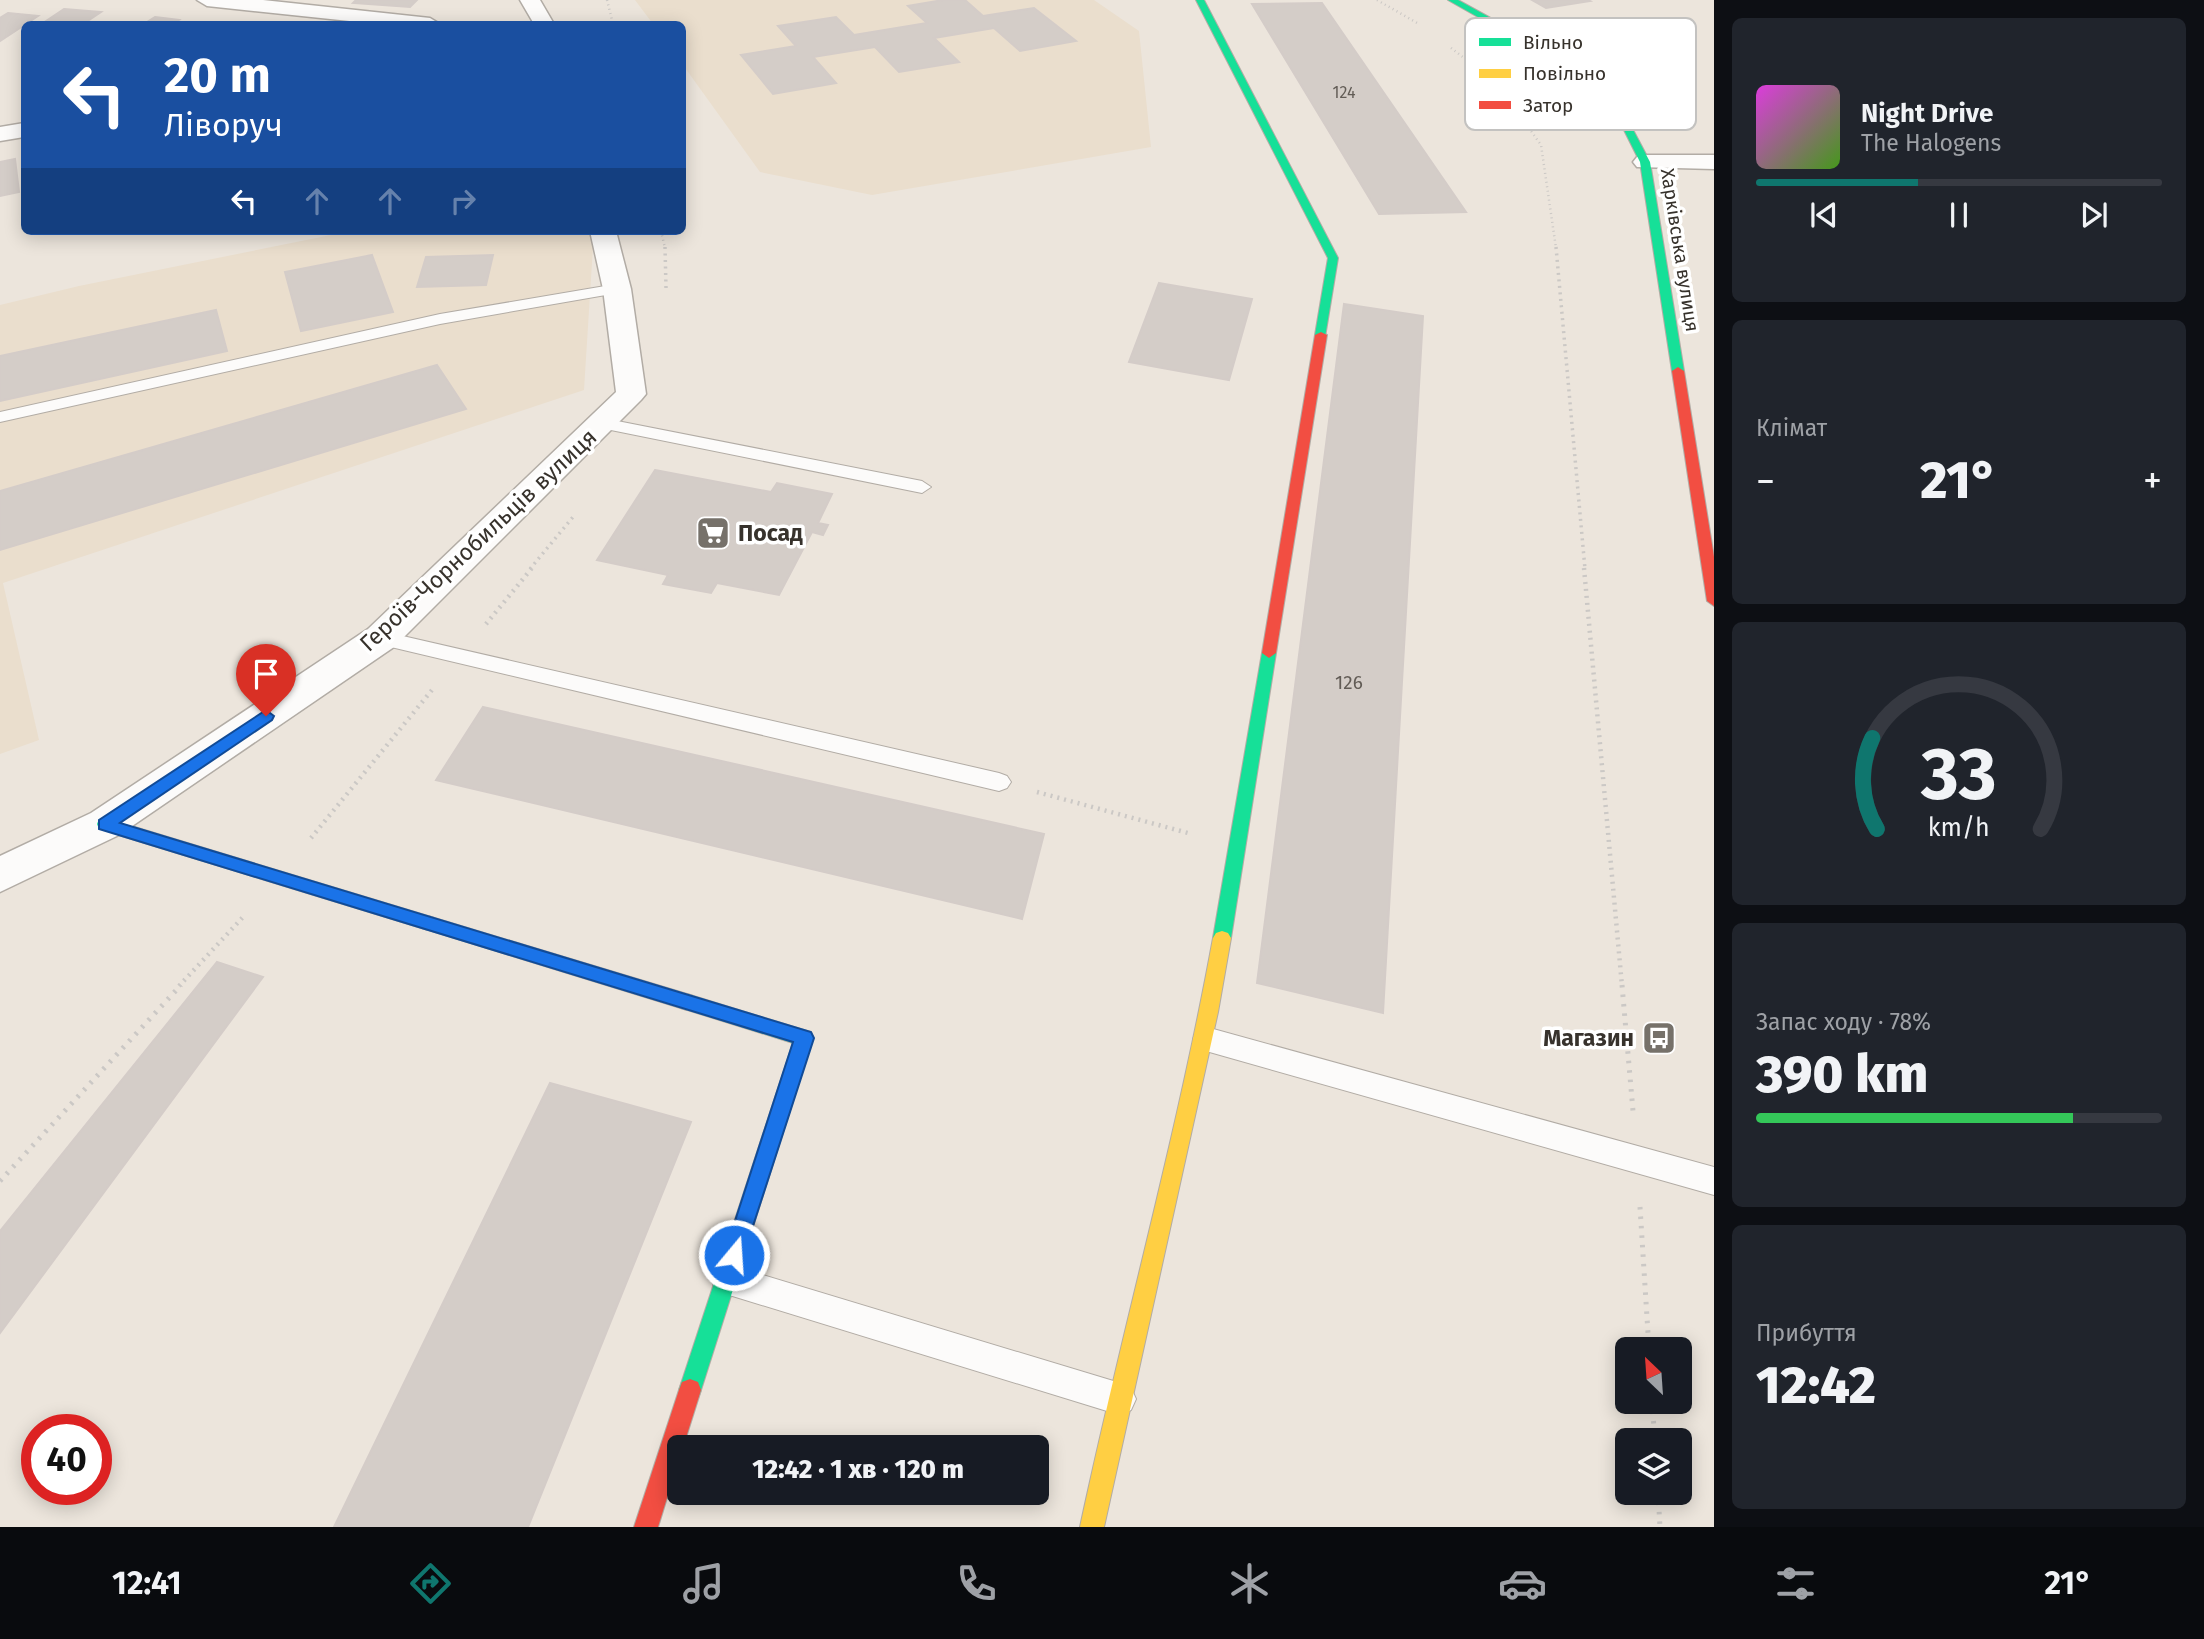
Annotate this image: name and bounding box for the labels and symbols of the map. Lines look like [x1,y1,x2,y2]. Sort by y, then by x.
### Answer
legend [1465,18,1696,130]
text: Вільно [1523,31,1583,54]
text: Повільно [1523,62,1606,85]
house number: 124 [1333,83,1356,102]
text: Затор [1523,94,1573,117]
street label: Харківська вулиця [1656,167,1704,333]
street label: Героїв-Чорнобильців вулиця [354,423,602,657]
supermarket icon: Посад [694,514,732,552]
place label: Посад [738,519,803,547]
pin [236,644,296,716]
house number: 126 [1335,671,1363,694]
bus stop icon: Магазин [1640,1019,1678,1057]
place label: Магазин [1543,1024,1634,1052]
position arrow [697,1218,771,1292]
north arrow [1615,1337,1692,1414]
speed limit sign: 40 [21,1414,112,1505]

